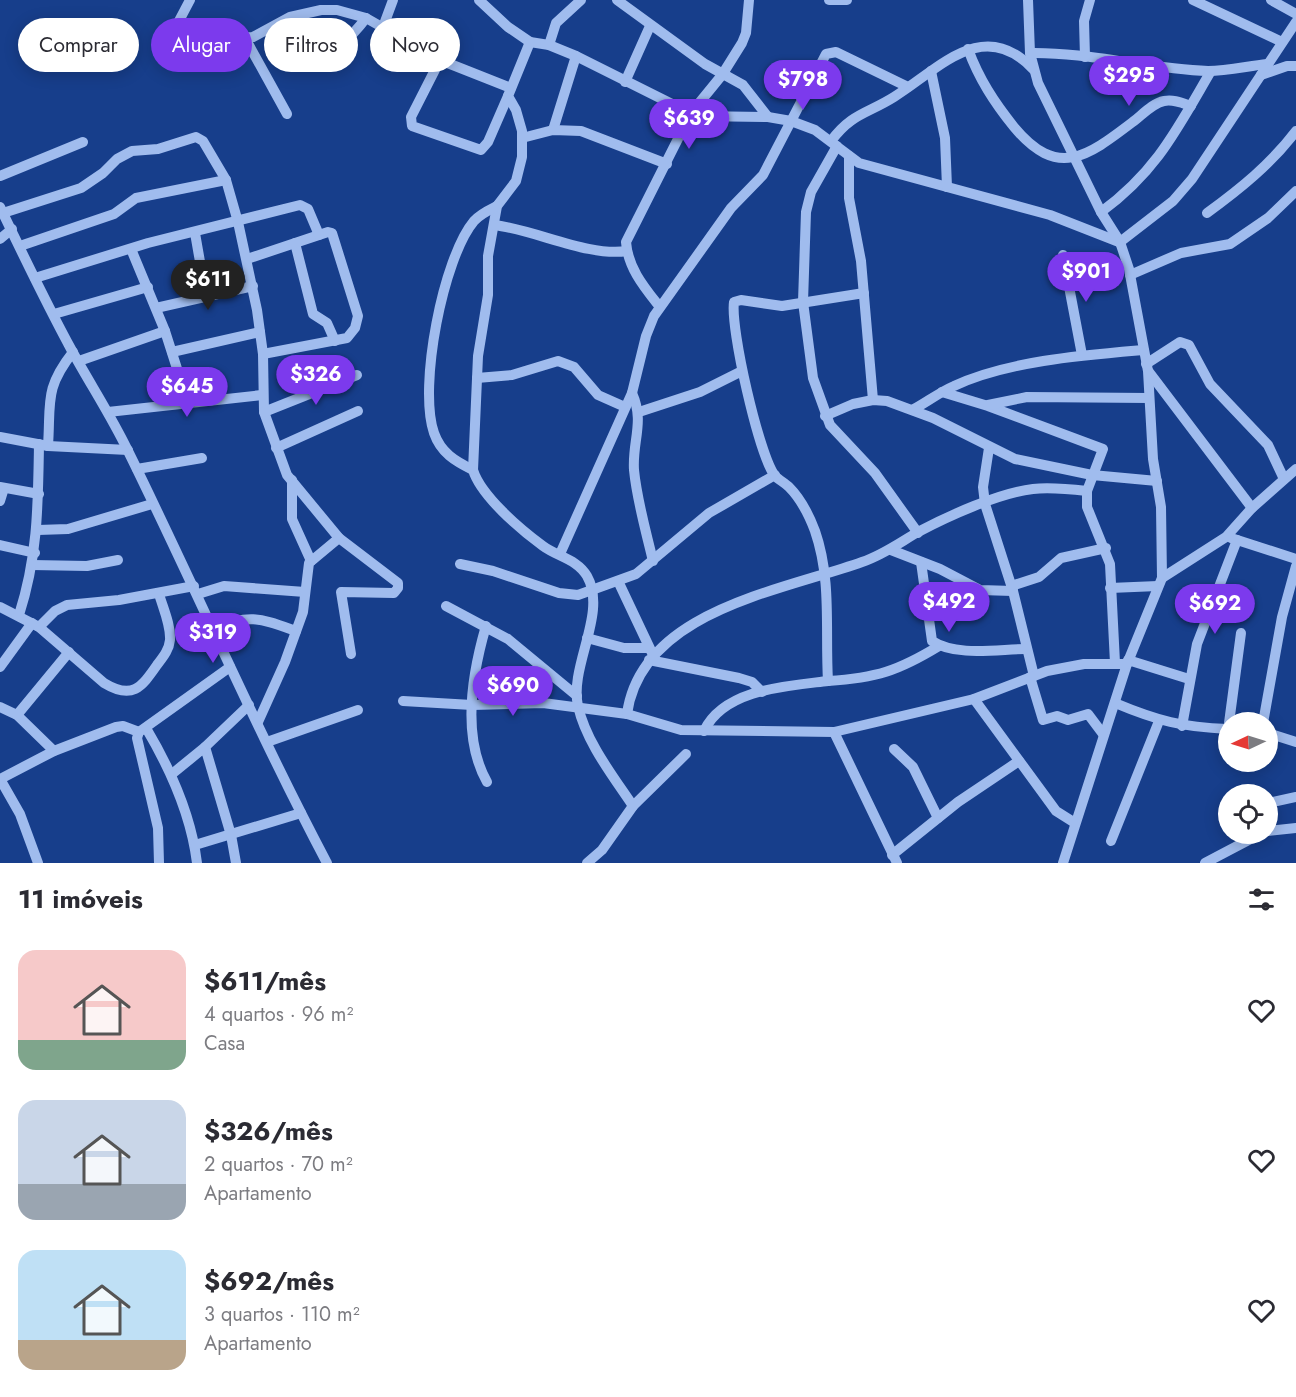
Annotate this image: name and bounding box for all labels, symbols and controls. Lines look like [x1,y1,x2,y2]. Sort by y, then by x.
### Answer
chip: Comprar [18,18,139,72]
chip: Alugar [151,18,252,72]
chip: Filtros [264,18,358,72]
chip: Novo [370,18,460,72]
pin: $295 [1093,56,1165,107]
pin: $798 [767,60,839,111]
text: $295 [1103,61,1155,90]
text: $798 [778,65,828,94]
pin: $639 [653,99,725,150]
text: $639 [663,104,715,133]
pin: $901 [1050,252,1122,303]
text: $901 [1061,257,1111,286]
pin: $611 [172,260,244,311]
text: $611 [185,265,231,294]
pin: $326 [280,355,352,406]
text: $326 [290,360,342,389]
pin: $645 [151,367,223,418]
text: $645 [161,372,213,401]
pin: $492 [913,582,985,633]
pin: $692 [1179,584,1251,635]
text: $492 [923,587,975,616]
text: $692 [1189,589,1241,618]
pin: $319 [177,613,249,664]
text: $319 [189,618,237,647]
pin: $690 [477,666,549,717]
text: $690 [487,671,539,700]
north arrow [1218,712,1278,772]
map controls [1218,712,1278,844]
button: locate [1218,784,1278,844]
text: 11 imóveis [18,880,143,918]
icon: filters [1245,883,1278,916]
text: $611/mês [204,962,326,1000]
icon: home [66,974,138,1046]
icon: heart [1245,994,1278,1027]
text: 4 quartos · 96 m² [204,1000,353,1029]
text: Casa [204,1029,245,1058]
text: $326/mês [204,1112,333,1150]
icon: home [66,1124,138,1196]
icon: heart [1245,1144,1278,1177]
text: 2 quartos · 70 m² [204,1150,353,1179]
text: Apartamento [204,1179,312,1208]
text: $692/mês [204,1262,334,1300]
icon: home [66,1274,138,1346]
icon: heart [1245,1294,1278,1327]
text: 3 quartos · 110 m² [204,1300,360,1329]
text: Apartamento [204,1329,312,1358]

